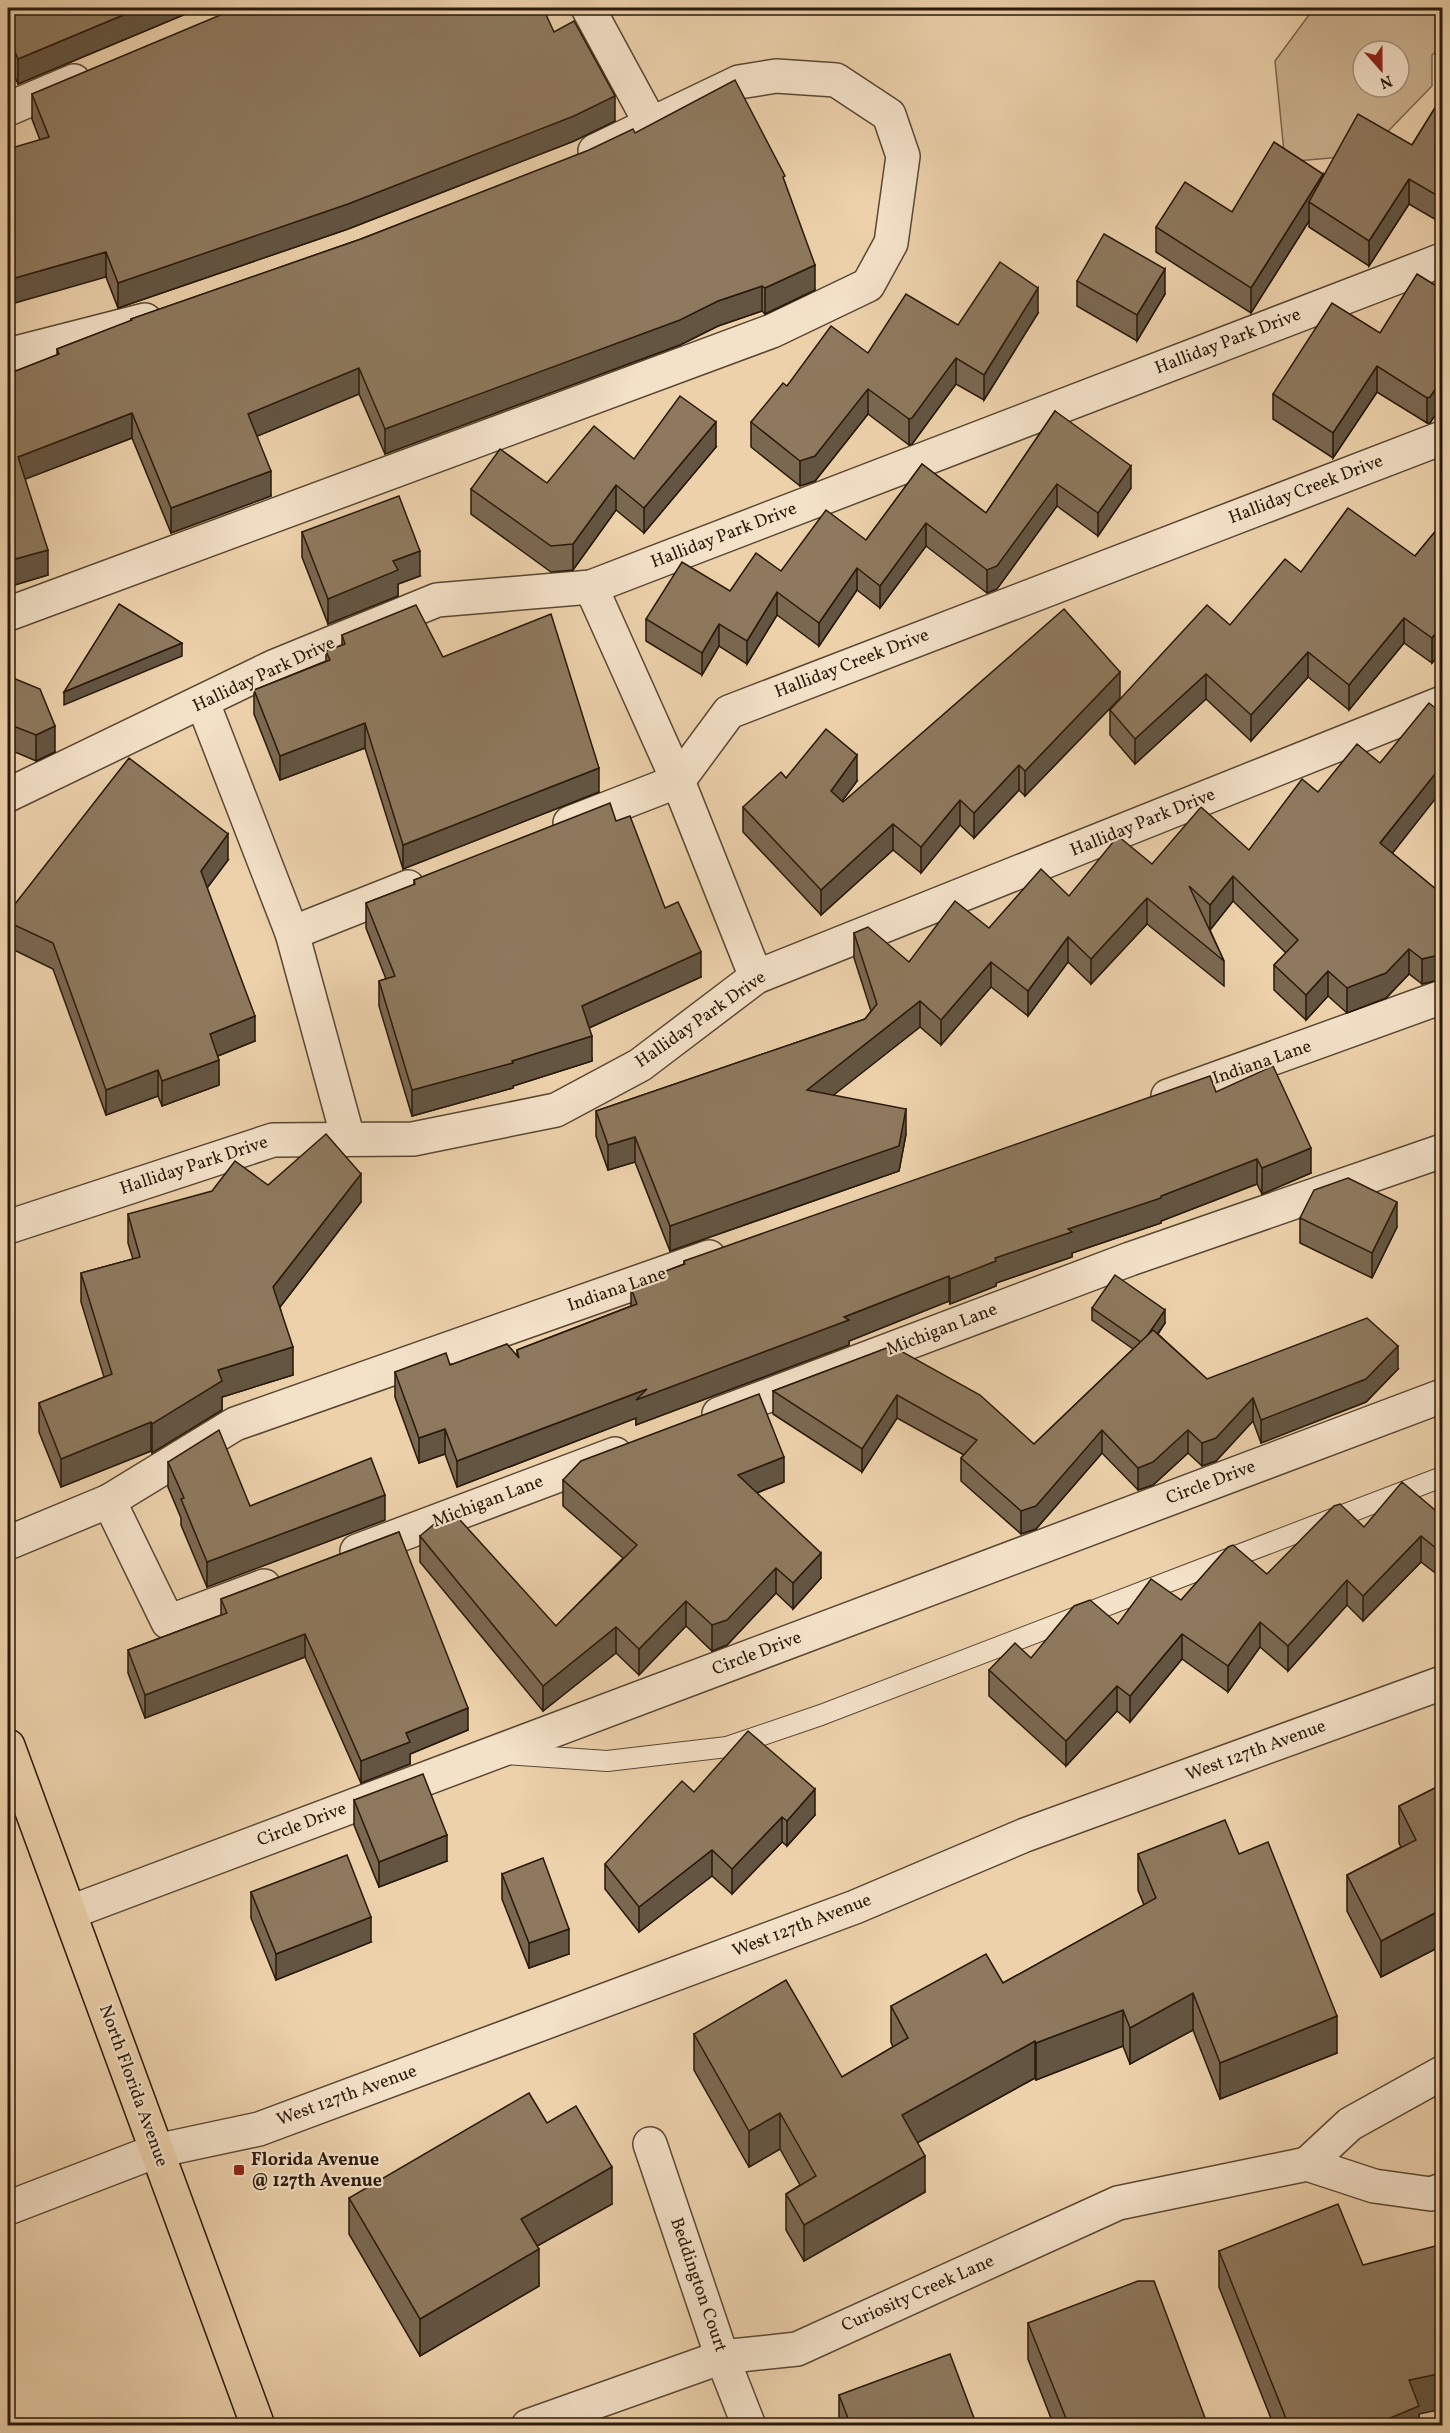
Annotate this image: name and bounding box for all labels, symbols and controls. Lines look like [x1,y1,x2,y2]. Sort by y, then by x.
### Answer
north arrow [1351,39,1411,99]
text: N [1376,69,1395,94]
street label: Halliday Park Drive [1151,303,1305,381]
street label: Halliday Creek Drive [1225,449,1387,531]
street label: Halliday Park Drive [647,497,801,575]
street label: Halliday Creek Drive [771,623,933,705]
street label: Halliday Park Drive [189,631,339,719]
street label: Halliday Park Drive [1067,782,1219,864]
street label: Halliday Park Drive [631,965,771,1075]
street label: Indiana Lane [1209,1034,1315,1092]
street label: Halliday Park Drive [117,1130,271,1202]
street label: Indiana Lane [564,1261,670,1319]
street label: Michigan Lane [883,1297,1001,1363]
street label: Circle Drive [1163,1455,1259,1511]
street label: Michigan Lane [429,1469,547,1535]
street label: Circle Drive [709,1626,805,1682]
street label: West 127th Avenue [1183,1714,1329,1788]
street label: Circle Drive [254,1797,350,1853]
street label: West 127th Avenue [729,1888,875,1964]
street label: North Florida Avenue [92,2002,174,2170]
street label: West 127th Avenue [274,2059,420,2133]
place label: Florida Avenue @ 127th Avenue [251,2148,382,2194]
marker: Florida Avenue @ 127th Avenue [232,2163,246,2177]
street label: Beddington Court [663,2214,733,2356]
street label: Curiosity Creek Lane [838,2249,998,2339]

